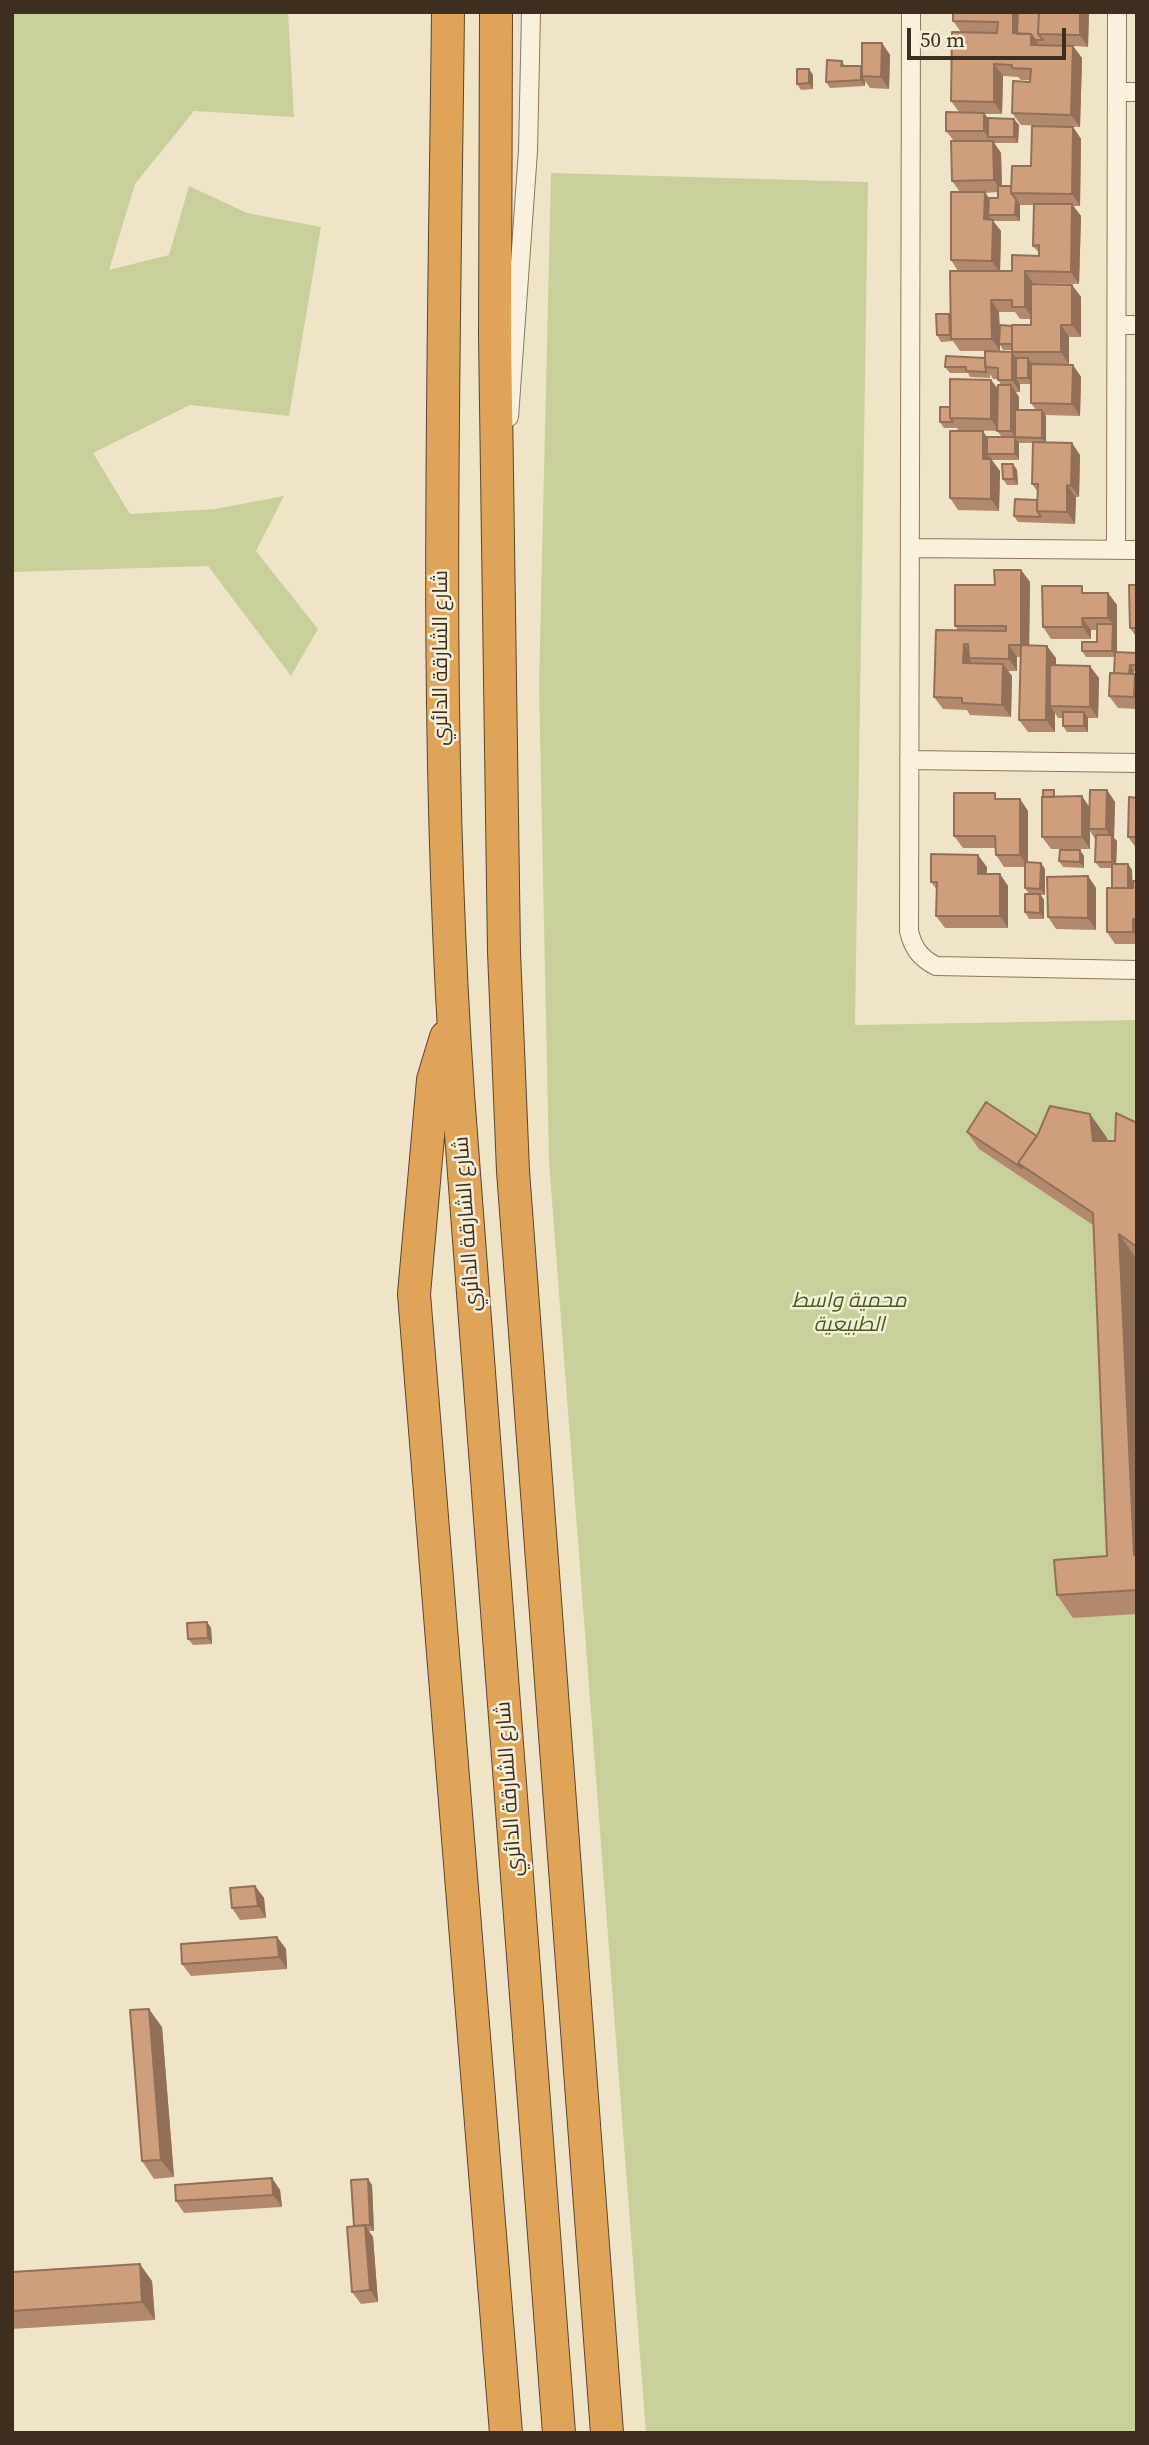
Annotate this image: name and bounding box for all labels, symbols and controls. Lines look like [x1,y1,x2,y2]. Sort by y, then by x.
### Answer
scale bar [911,14,1070,58]
text: 50 m [920,25,965,54]
street label: شارع الشارقة الدائري [429,570,455,746]
street label: شارع الشارقة الدائري [449,1136,487,1312]
park label: محمية واسط الطبيعية [792,1289,906,1339]
street label: شارع الشارقة الدائري [491,1701,529,1877]

